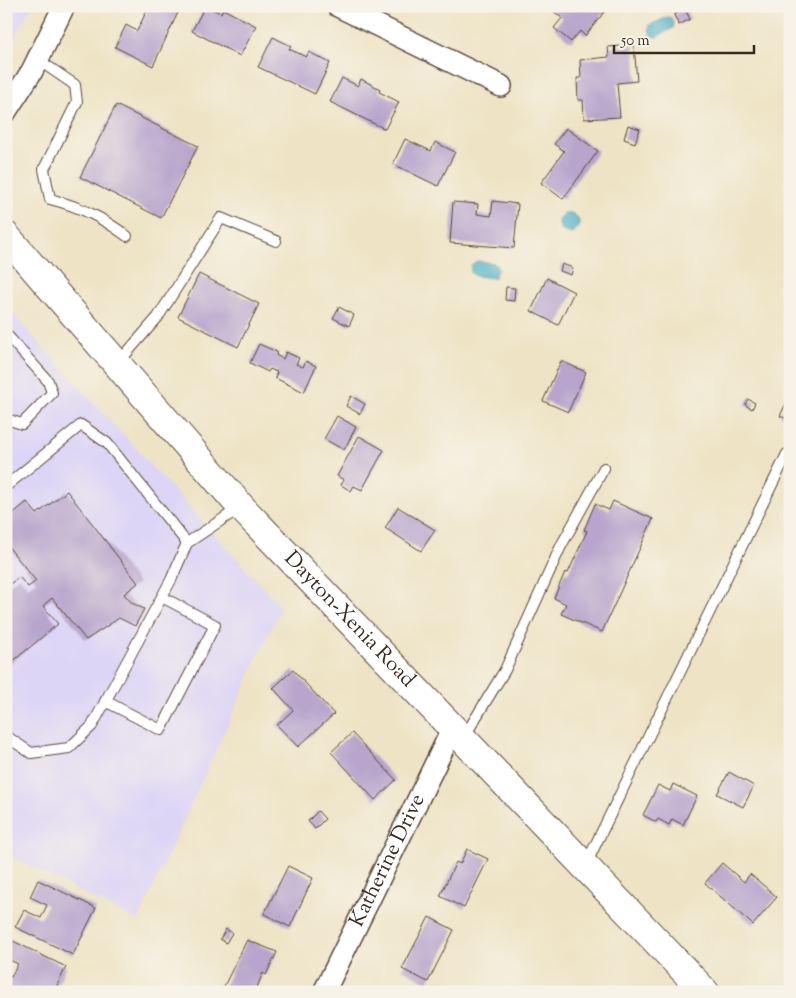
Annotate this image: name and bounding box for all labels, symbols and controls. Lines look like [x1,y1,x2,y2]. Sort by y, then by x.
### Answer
scale bar [614,22,754,54]
text: 50 m [620,31,650,52]
street label: Dayton-Xenia Road [276,545,422,695]
street label: Katherine Drive [343,789,433,932]

